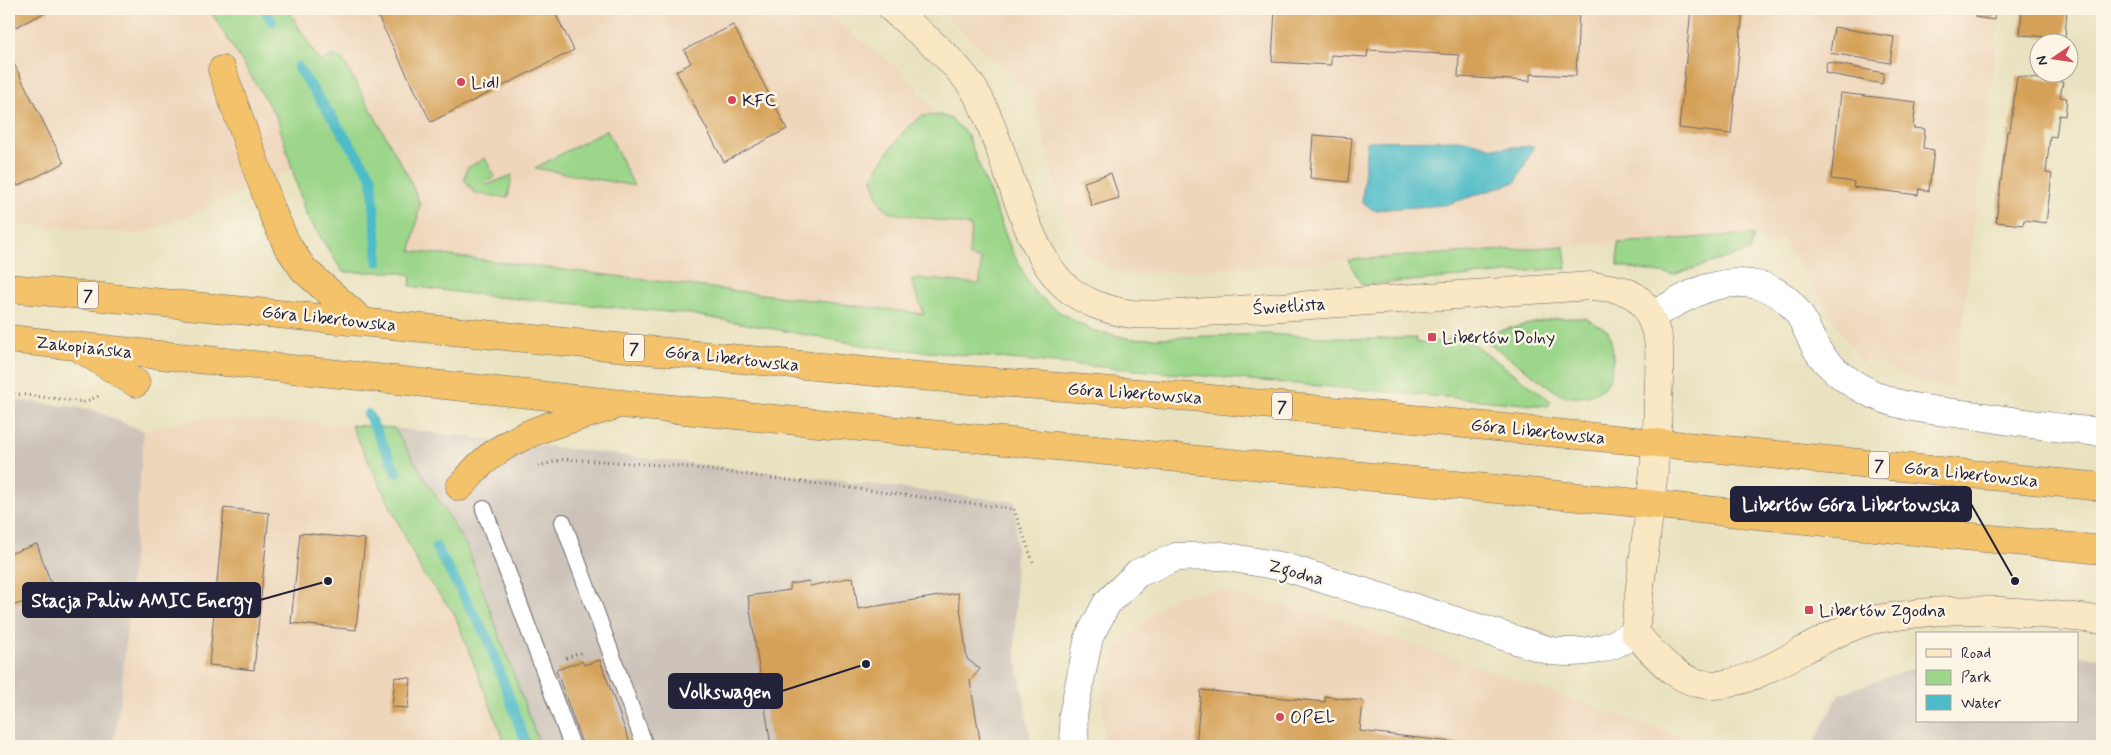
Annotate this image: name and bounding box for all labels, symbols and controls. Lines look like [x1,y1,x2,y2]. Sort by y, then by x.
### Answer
north arrow [2028,32,2078,82]
text: N [2032,54,2052,67]
place label: Lidl [471,71,499,95]
marker: Lidl [455,76,467,88]
place label: KFC [742,89,776,113]
marker: KFC [726,94,738,106]
road number: 7 [78,282,98,308]
street label: Świetlista [1252,292,1326,322]
street label: Góra Libertowska [261,300,397,338]
place label: Libertów Dolny [1442,326,1555,350]
street label: Zakopiańska [34,331,134,365]
marker: Libertów Dolny [1426,331,1438,343]
road number: 7 [624,334,644,362]
street label: Góra Libertowska [664,340,800,378]
street label: Góra Libertowska [1067,377,1203,411]
road number: 7 [1272,392,1292,420]
street label: Góra Libertowska [1470,413,1606,451]
road number: 7 [1869,452,1889,478]
street label: Góra Libertowska [1903,456,2039,494]
callout: Libertów Góra Libertowska [1731,487,1971,521]
text: Libertów Góra Libertowska [1742,493,1960,518]
street label: Zgodna [1265,554,1326,594]
callout: Stacja Paliw AMIC Energy [23,583,260,617]
text: Stacja Paliw AMIC Energy [31,589,253,617]
place label: Libertów Zgodna [1819,599,1946,624]
marker: Libertów Zgodna [1803,604,1815,616]
legend [1916,632,2078,722]
text: Road [1961,644,1991,664]
text: Park [1961,668,1991,688]
callout: Volkswagen [669,674,782,708]
text: Volkswagen [679,680,772,708]
text: Water [1961,694,2001,714]
place label: OPEL [1290,706,1335,730]
marker: OPEL [1274,711,1286,723]

